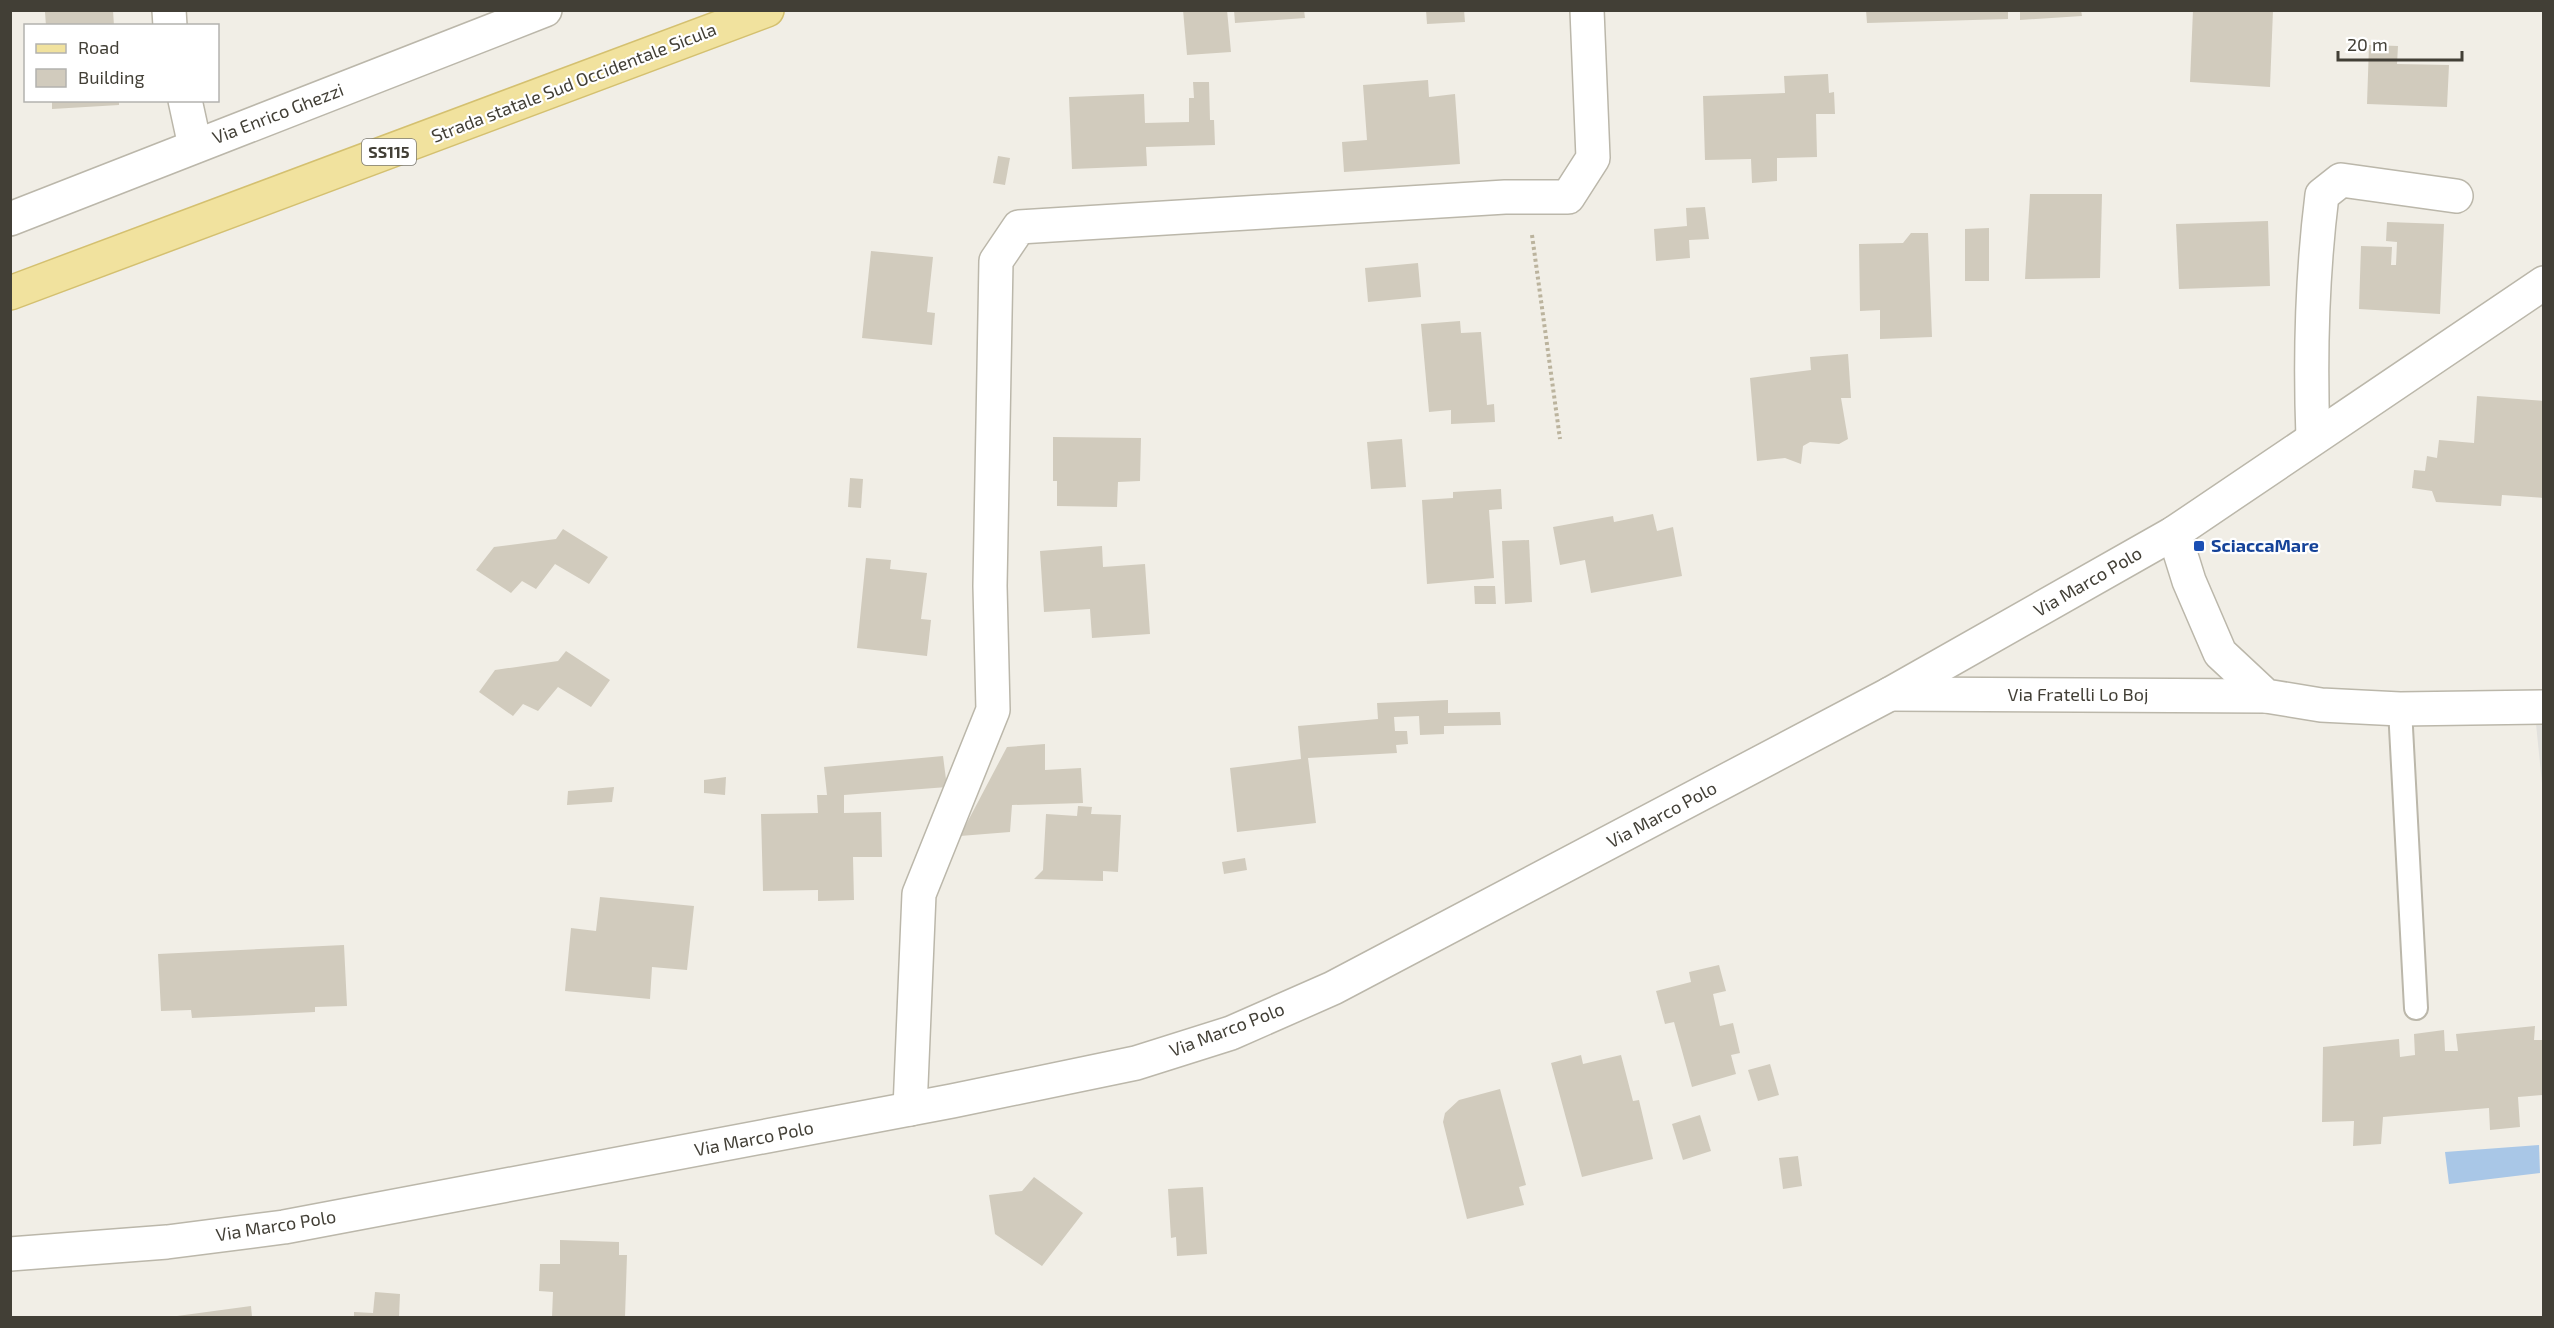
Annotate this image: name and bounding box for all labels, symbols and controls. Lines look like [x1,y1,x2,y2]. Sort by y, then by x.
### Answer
street label: Strada statale Sud Occidentale Sicula [428,17,719,147]
legend [24,24,219,102]
scale bar [2338,24,2462,62]
text: 20 m [2347,33,2388,55]
text: Road [78,36,119,58]
text: Building [78,66,145,88]
street label: Via Enrico Ghezzi [209,78,346,148]
road number: SS115 [362,139,416,165]
place label: SciaccaMare [2211,534,2319,556]
marker: SciaccaMare [2192,539,2206,553]
street label: Via Marco Polo [2030,541,2145,621]
street label: Via Fratelli Lo Boj [2008,683,2148,705]
street label: Via Marco Polo [1603,776,1720,852]
street label: Via Marco Polo [1166,997,1287,1061]
street label: Via Marco Polo [692,1116,815,1160]
street label: Via Marco Polo [214,1205,337,1245]

